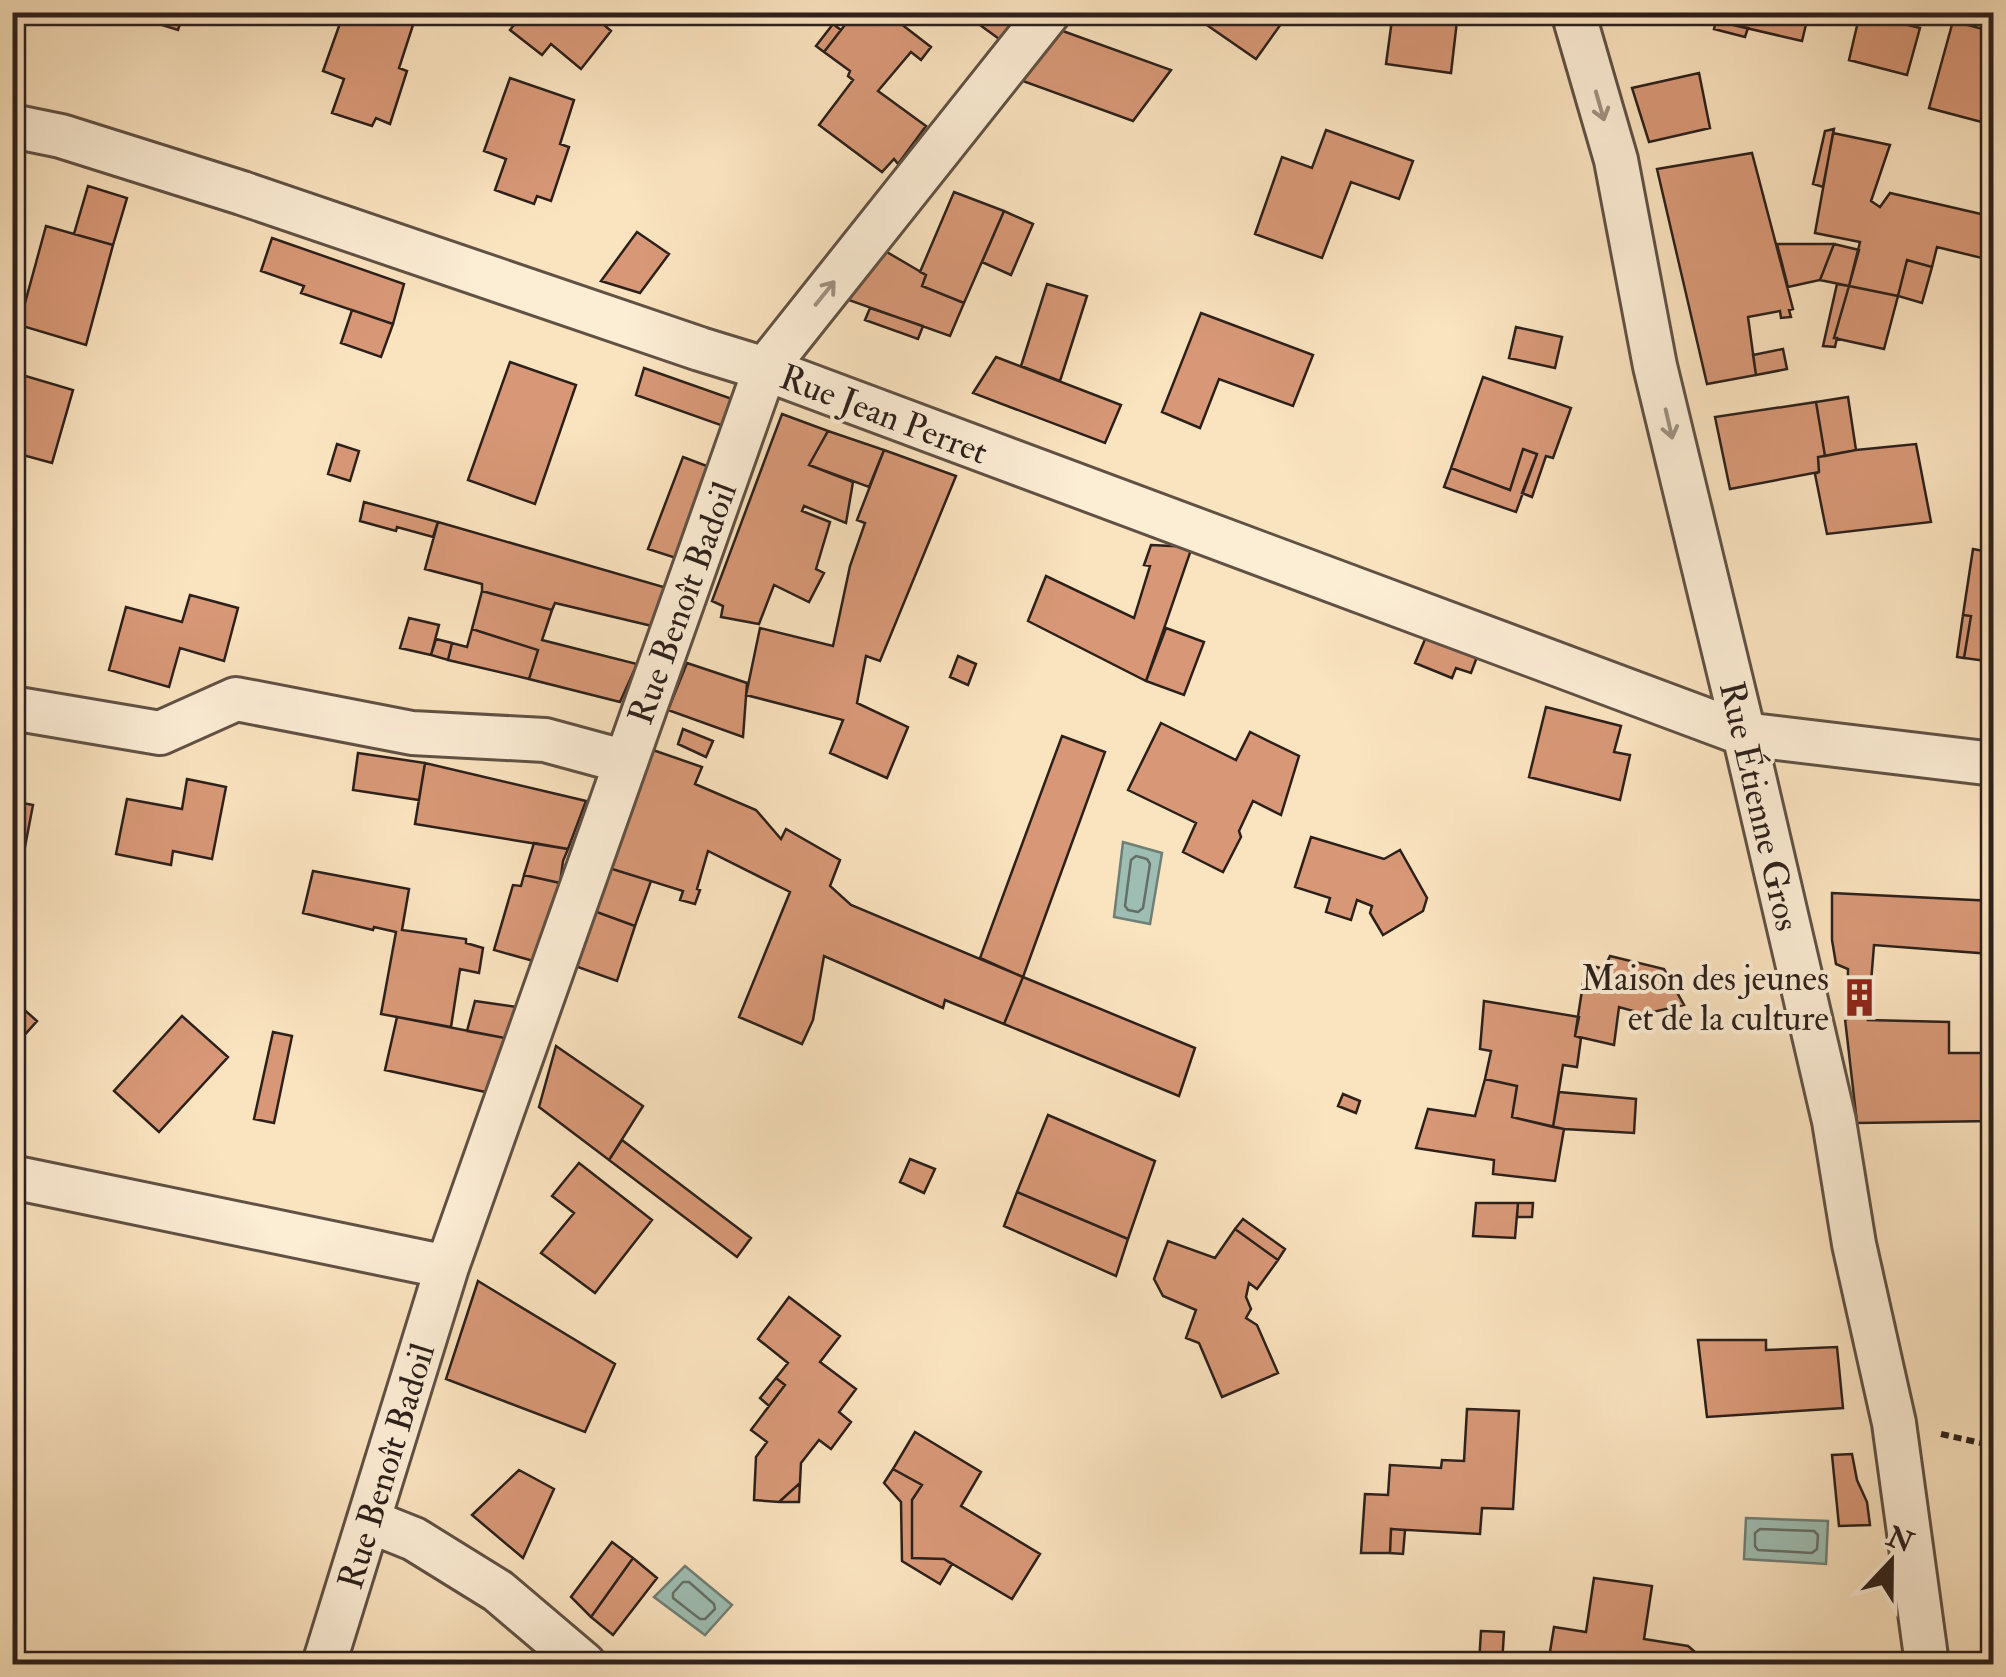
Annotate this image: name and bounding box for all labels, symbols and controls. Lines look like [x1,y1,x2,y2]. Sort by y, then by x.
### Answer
one-way arrow [1592,90,1611,121]
one-way arrow [814,280,836,306]
street label: Rue Jean Perret [774,355,994,475]
one-way arrow [1661,407,1679,439]
street label: Rue Benoît Badoil [619,476,747,730]
street label: Rue Étienne Gros [1709,677,1810,935]
place label: Maison des jeunes et de la culture [1581,957,1829,1041]
building icon: Maison des jeunes et de la culture [1838,977,1880,1019]
street label: Rue Benoît Badoil [329,1338,445,1594]
north arrow [1841,1512,1941,1612]
text: N [1881,1519,1919,1561]

